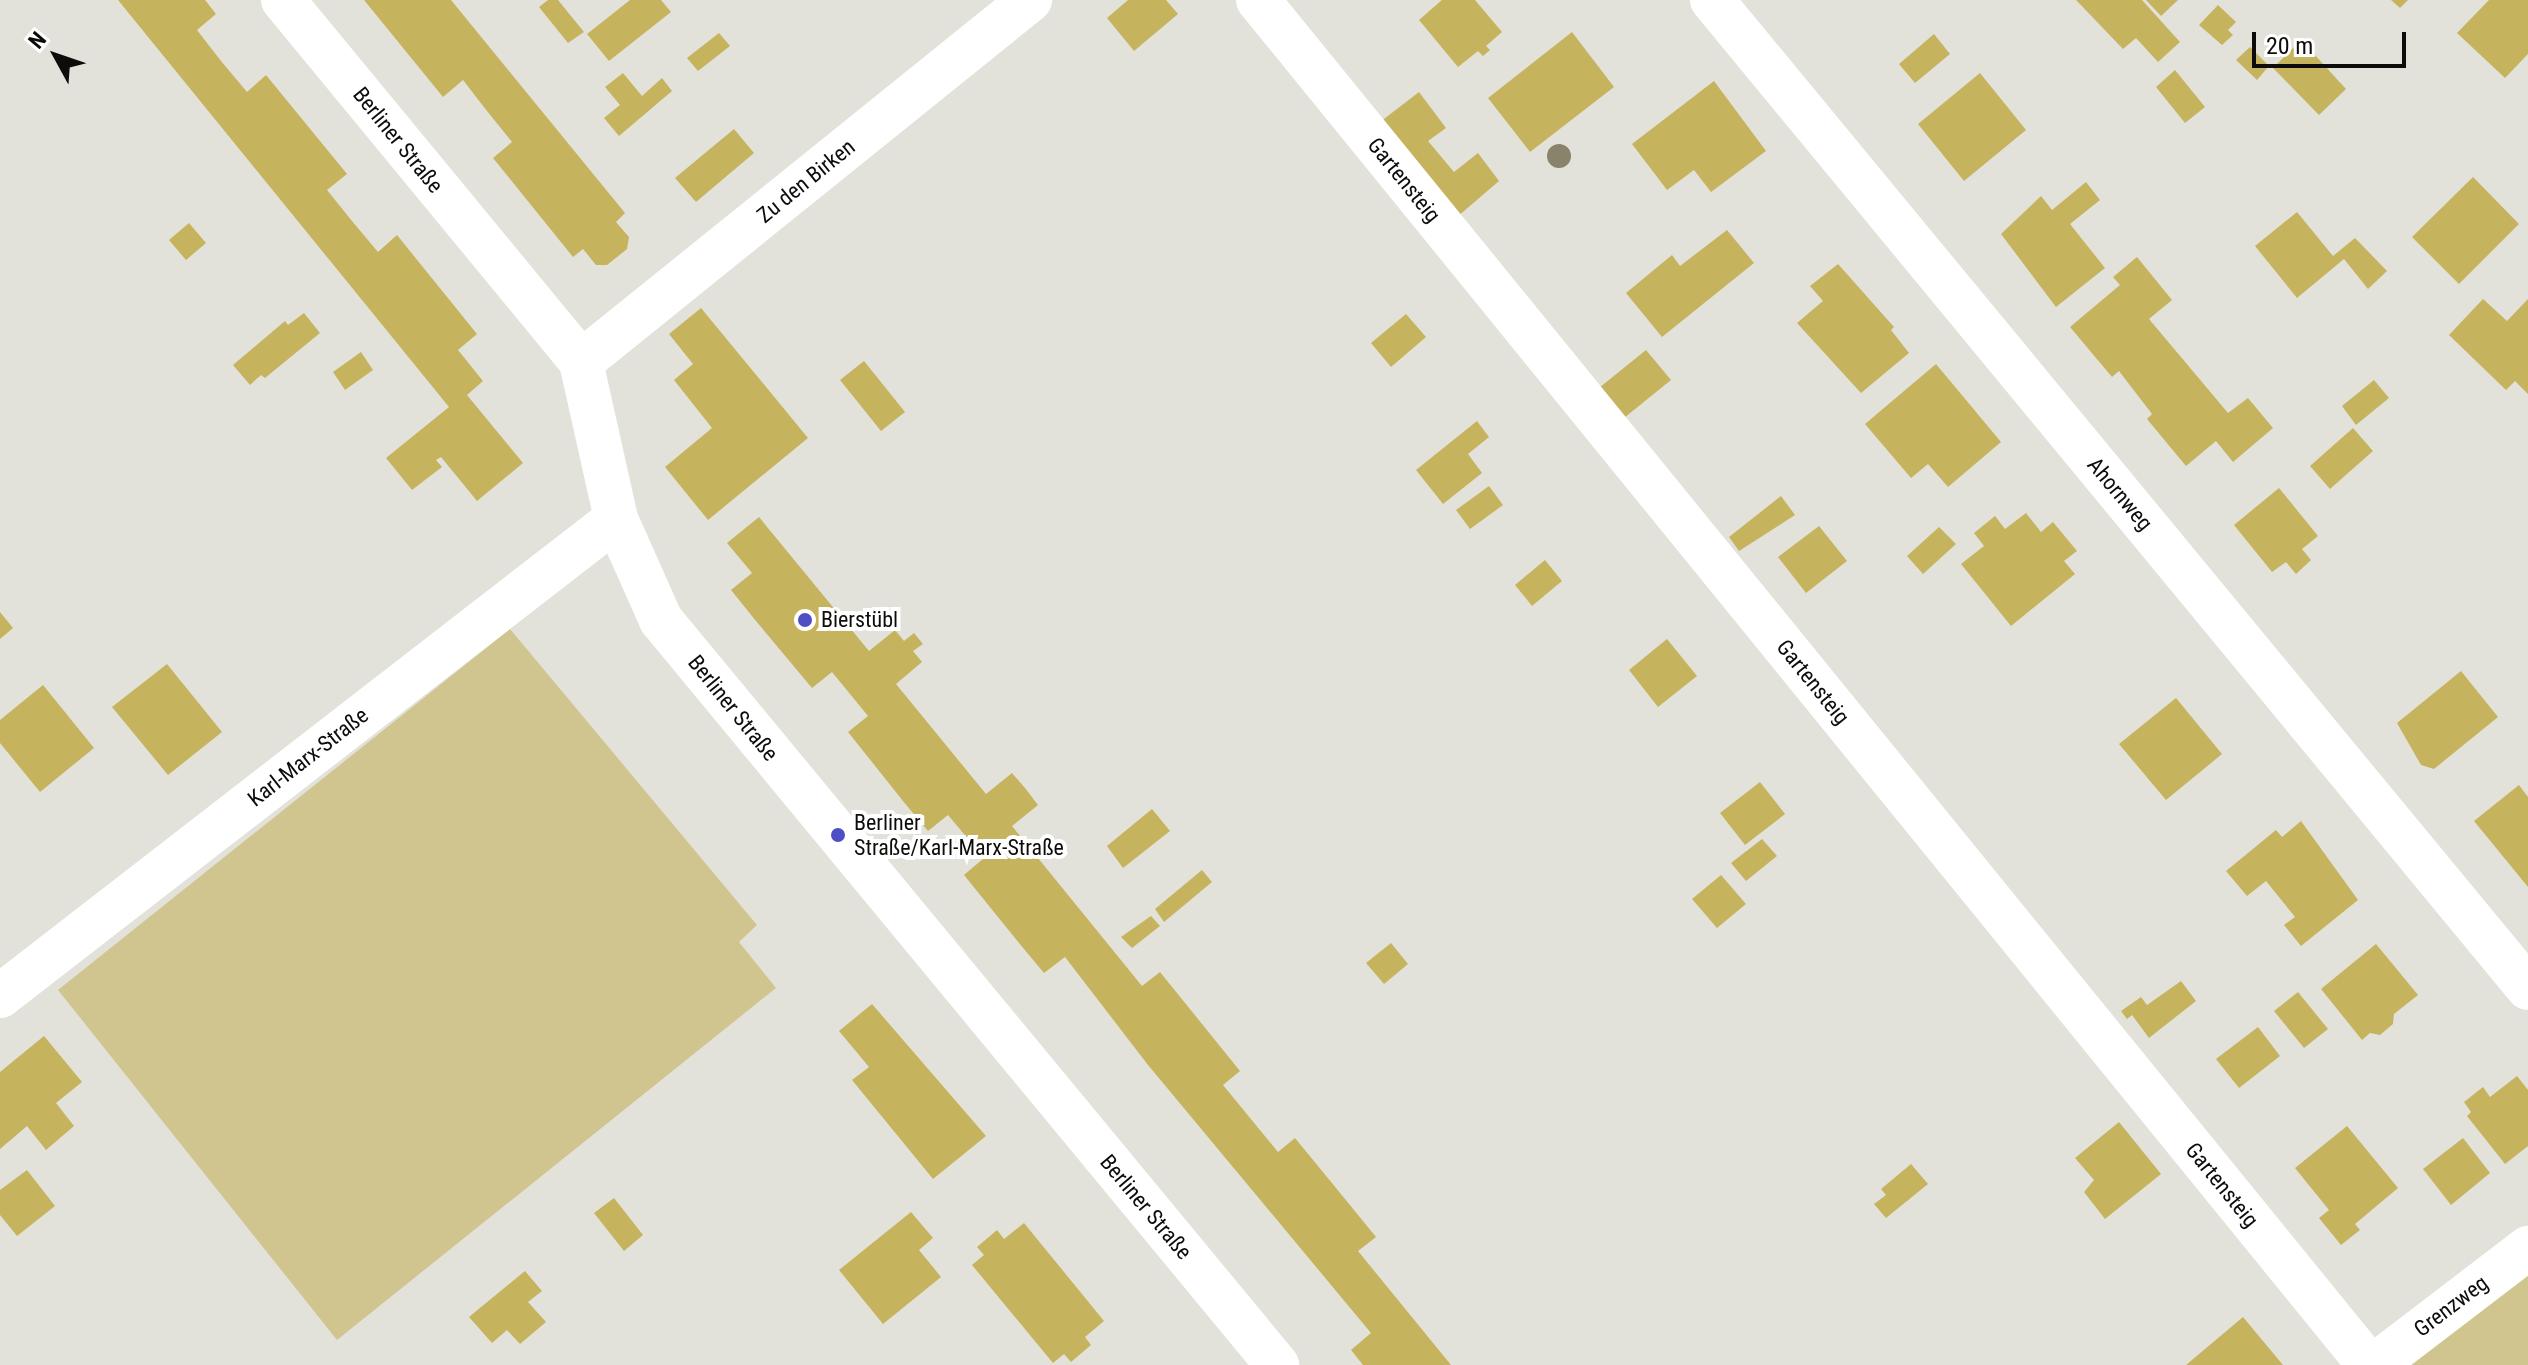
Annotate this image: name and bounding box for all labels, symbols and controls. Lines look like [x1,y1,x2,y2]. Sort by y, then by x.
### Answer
north arrow [16,16,96,96]
scale bar [2256,16,2410,66]
text: N [23,27,51,53]
text: 20 m [2266,32,2313,60]
street label: Berliner Straße [347,82,449,198]
street label: Gartensteig [1362,132,1446,228]
street label: Zu den Birken [752,134,860,228]
street label: Ahornweg [2082,452,2158,536]
place label: Bierstübl [821,607,898,633]
marker: Bierstübl [796,611,814,629]
street label: Gartensteig [1771,634,1855,730]
street label: Berliner Straße [682,650,784,766]
street label: Karl-Marx-Straße [243,702,373,812]
place label: Berliner Straße/Karl-Marx-Straße [854,809,1064,860]
marker: Berliner Straße/Karl-Marx-Straße [829,826,847,844]
street label: Gartensteig [2180,1137,2264,1233]
street label: Berliner Straße [1095,1149,1197,1265]
street label: Grenzweg [2409,1270,2493,1342]

